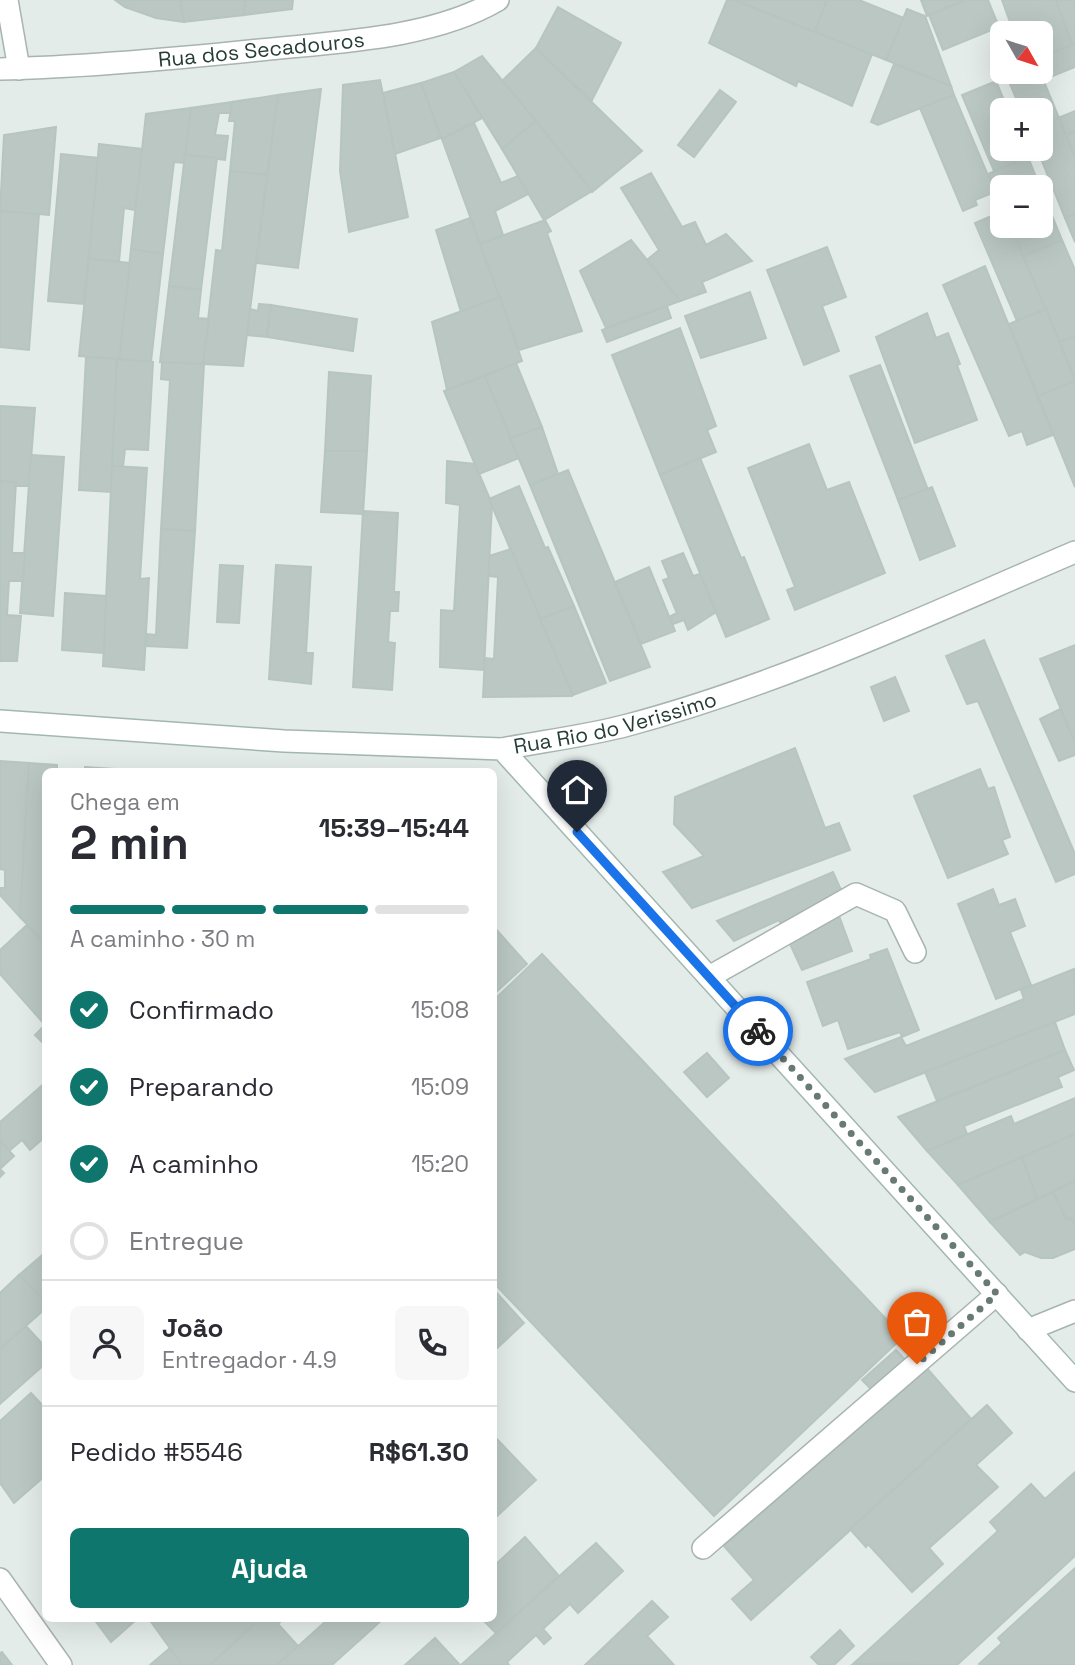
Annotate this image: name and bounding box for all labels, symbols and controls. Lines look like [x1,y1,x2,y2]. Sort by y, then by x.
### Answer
north arrow [990,21,1054,84]
map controls [990,21,1053,238]
street label: Rua dos Secadouros [157,25,366,73]
button: + [990,98,1053,161]
button: − [990,175,1053,238]
street label: Rua Rio do Verissimo [511,685,720,760]
pin [547,760,607,832]
icon: home [558,771,596,809]
text: Chega em [70,787,180,817]
text: 15:39–15:44 [319,811,469,845]
text: 2 min [70,814,189,872]
text: A caminho · 30 m [70,924,255,954]
icon: check [70,991,108,1029]
text: Confirmado [129,993,274,1027]
text: 15:08 [411,995,469,1025]
courier [723,996,793,1066]
icon: bike [739,1012,777,1050]
icon: check [70,1068,108,1106]
text: Preparando [129,1070,274,1104]
text: 15:09 [411,1072,469,1102]
icon: check [70,1145,108,1183]
text: A caminho [129,1147,259,1181]
text: 15:20 [411,1149,469,1179]
text: Entregue [129,1224,244,1258]
pin [887,1292,947,1364]
icon: bag [898,1303,936,1341]
button: person [70,1306,144,1380]
button: phone [395,1306,469,1380]
text: João [162,1311,223,1345]
text: Entregador · 4.9 [162,1345,337,1375]
text: Pedido #5546 [70,1435,243,1469]
text: R$61.30 [369,1435,469,1469]
button: Ajuda [70,1528,469,1608]

